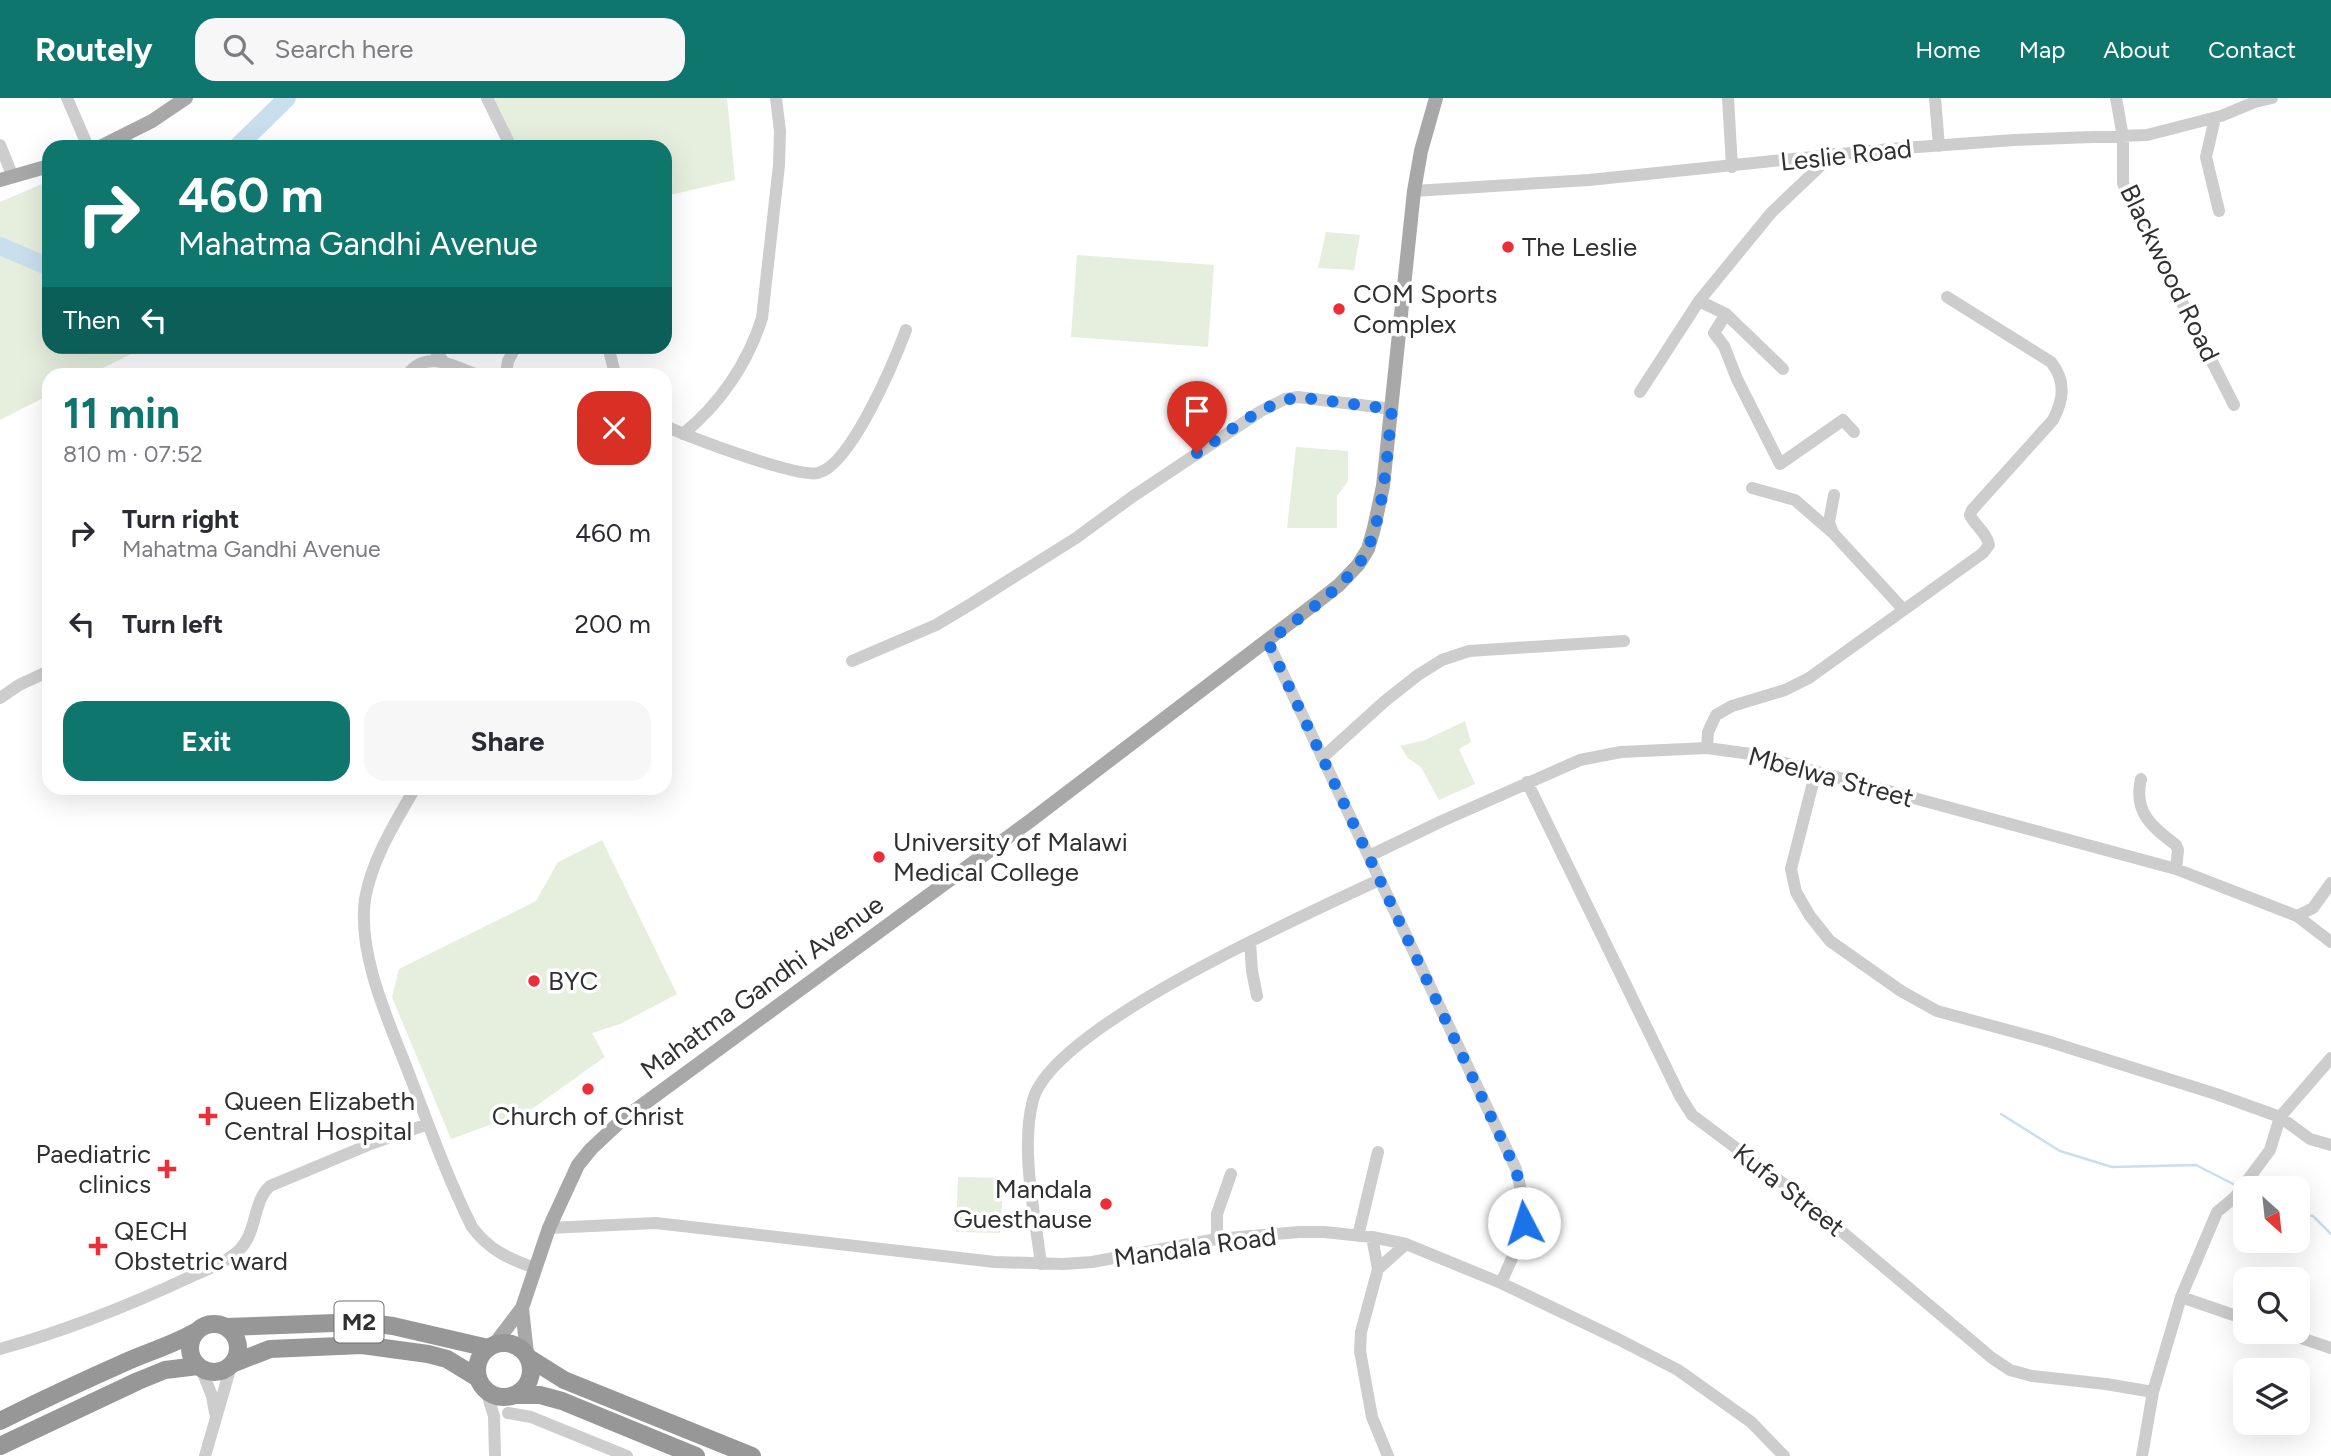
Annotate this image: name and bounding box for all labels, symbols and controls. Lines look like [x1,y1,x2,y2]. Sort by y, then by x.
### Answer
search box [195,18,685,81]
text: Routely [35,30,153,69]
icon: search [219,30,257,68]
text: Search here [275,33,414,65]
text: Home [1915,35,1981,64]
text: Map [2019,35,2065,64]
text: About [2103,35,2170,64]
text: Contact [2208,35,2296,64]
street label: Leslie Road [1779,132,1913,178]
text: 460 m [178,165,324,224]
icon: right [63,168,154,259]
street label: Blackwood Road [2113,179,2227,367]
text: Mahatma Gandhi Avenue [178,225,538,263]
place label: The Leslie [1522,231,1637,263]
marker: The Leslie [1500,239,1516,255]
place label: COM Sports Complex [1353,278,1497,340]
icon: left [135,301,173,339]
marker: COM Sports Complex [1331,301,1347,317]
text: Then [63,304,121,336]
pin [1167,381,1227,453]
text: 11 min [63,388,180,439]
button: close [577,391,651,465]
icon: arrive [1178,392,1216,430]
text: 810 m · 07:52 [63,440,203,468]
text: Turn right [122,503,239,535]
icon: right [63,514,101,552]
text: 460 m [575,517,651,549]
text: Mahatma Gandhi Avenue [122,535,381,563]
icon: left [63,605,101,643]
text: Turn left [122,608,223,640]
text: 200 m [575,608,651,640]
button: Exit [63,701,350,781]
button: Share [364,701,651,781]
street label: Mbelwa Street [1745,740,1917,814]
place label: University of Malawi Medical College [893,826,1128,888]
marker: University of Malawi Medical College [871,849,887,865]
street label: Mahatma Gandhi Avenue [634,888,890,1086]
place label: BYC [548,965,598,997]
marker: BYC [526,973,542,989]
marker: Church of Christ [580,1081,596,1097]
place label: Queen Elizabeth Central Hospital [224,1085,415,1147]
place label: Church of Christ [492,1100,684,1132]
marker: Queen Elizabeth Central Hospital [198,1106,218,1126]
street label: Kufa Street [1727,1137,1851,1243]
place label: Paediatric clinics [36,1138,151,1200]
marker: Paediatric clinics [157,1159,177,1179]
place label: Mandala Guesthause [953,1173,1092,1235]
north arrow [2233,1176,2310,1253]
map controls [2233,1176,2310,1435]
position arrow [1487,1186,1561,1260]
marker: Mandala Guesthause [1098,1196,1114,1212]
place label: QECH Obstetric ward [114,1215,288,1277]
street label: Mandala Road [1112,1220,1278,1274]
marker: QECH Obstetric ward [88,1236,108,1256]
button: search [2233,1267,2310,1344]
road number: M2 [334,1302,384,1342]
button: layers [2233,1358,2310,1435]

